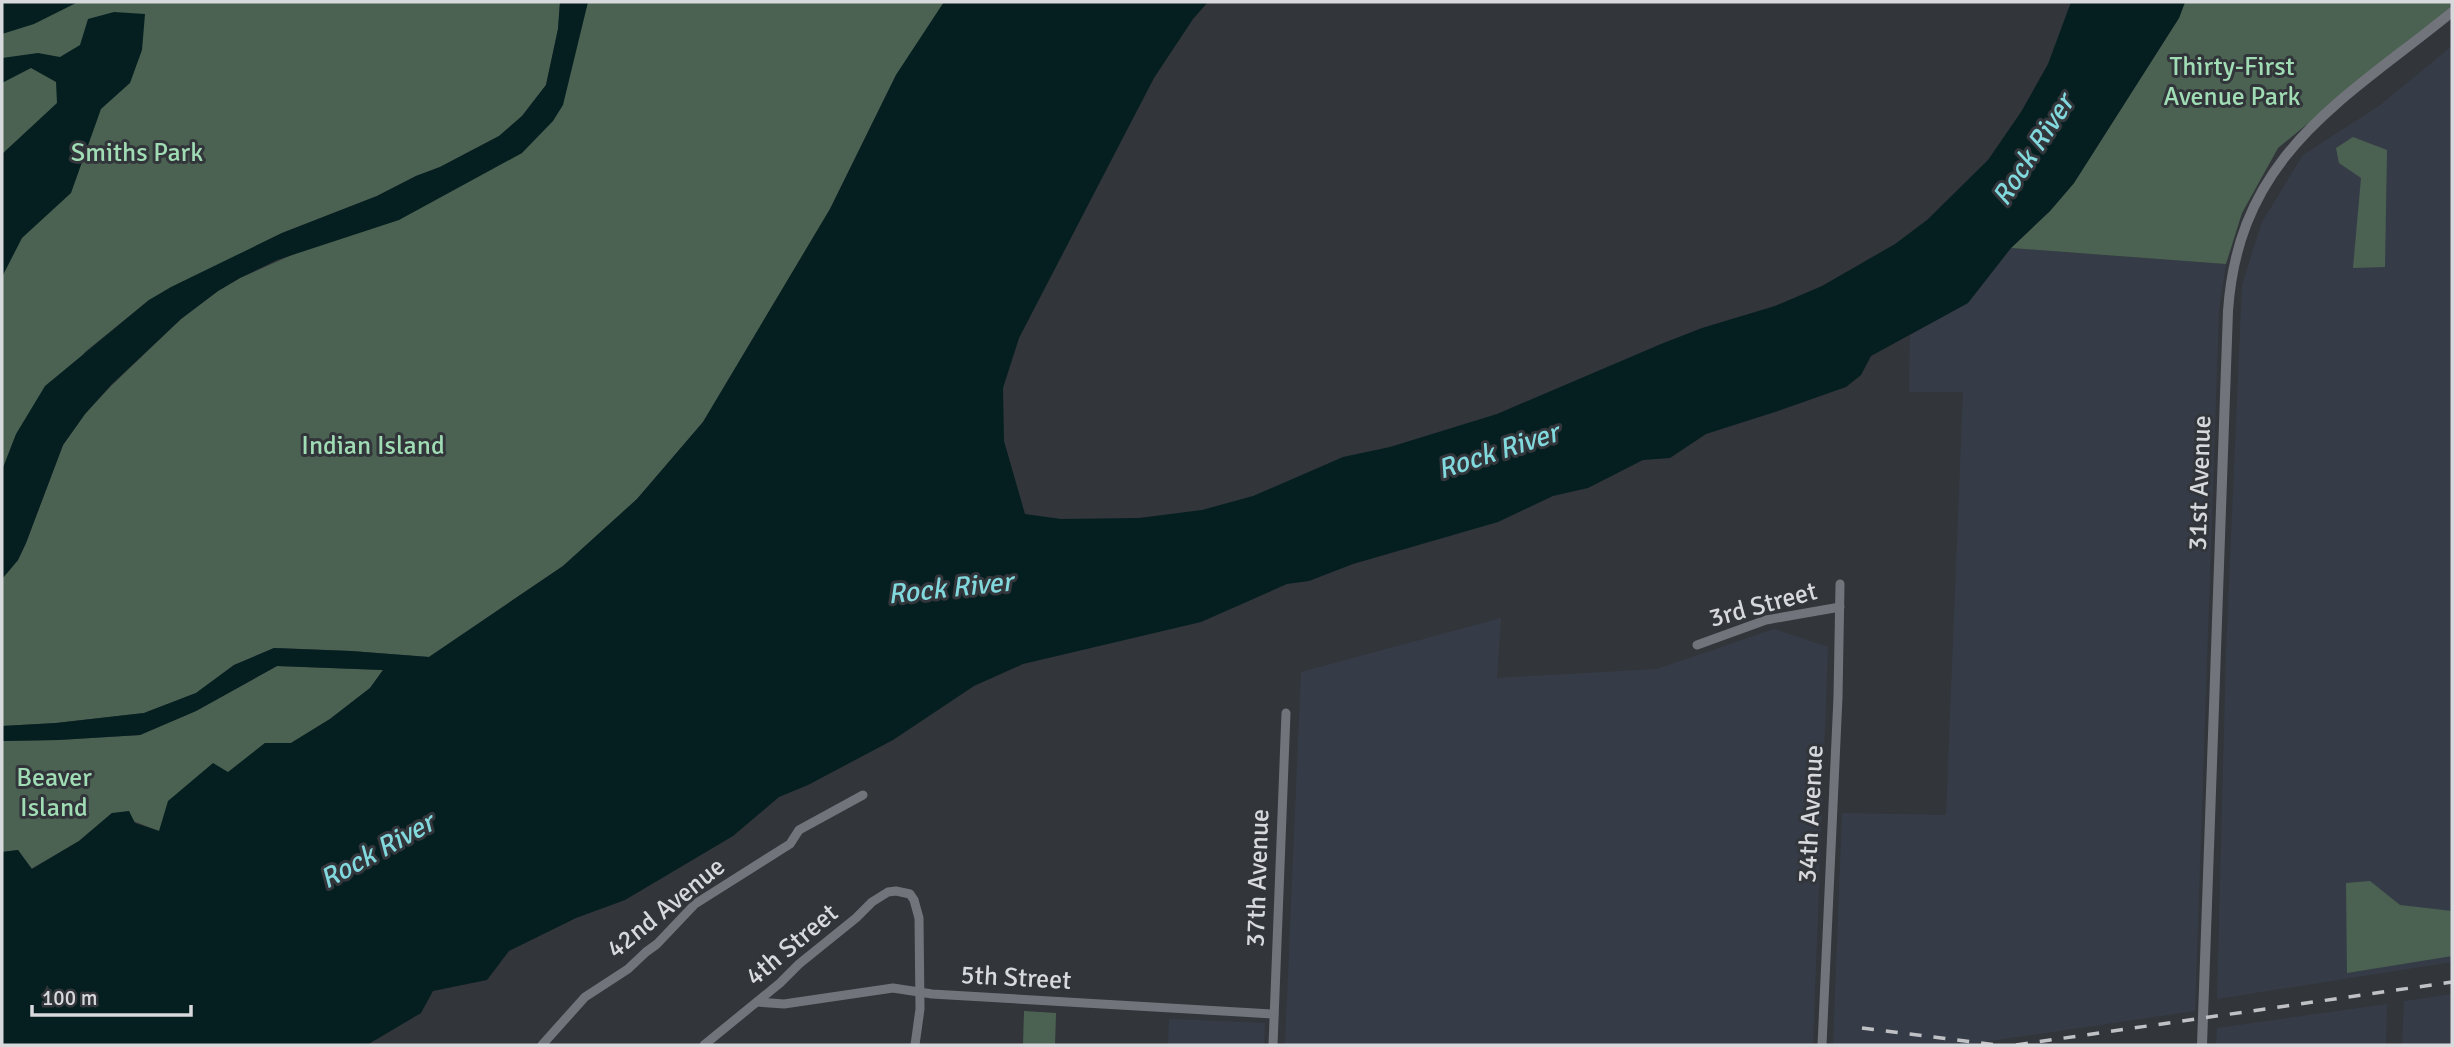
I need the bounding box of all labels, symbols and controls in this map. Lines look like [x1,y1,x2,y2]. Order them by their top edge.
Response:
park label: Thirty-First Avenue Park [2163,51,2301,113]
water label: Rock River [1985,85,2083,212]
park label: Smiths Park [71,137,203,169]
water label: Rock River [1433,414,1566,487]
street label: 31st Avenue [2182,415,2218,551]
park label: Indian Island [301,430,445,462]
water label: Rock River [886,564,1018,611]
street label: 3rd Street [1705,575,1821,635]
street label: 34th Avenue [1791,744,1831,884]
park label: Beaver Island [16,762,92,824]
water label: Rock River [314,804,443,896]
street label: 37th Avenue [1240,808,1276,948]
street label: 42nd Avenue [600,851,732,965]
street label: 4th Street [739,897,845,993]
street label: 5th Street [960,959,1072,997]
scale bar [32,974,191,1018]
text: 100 m [42,985,97,1011]

